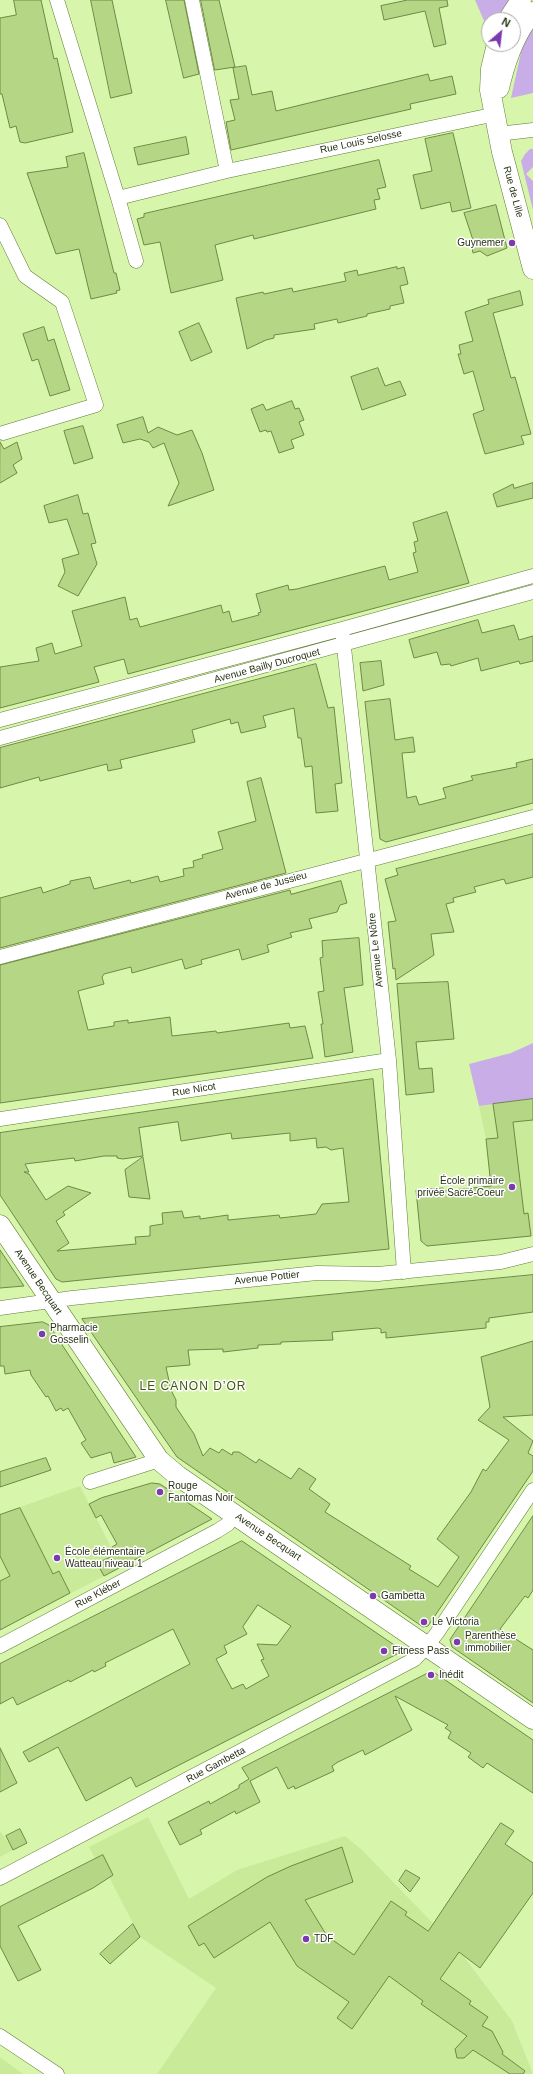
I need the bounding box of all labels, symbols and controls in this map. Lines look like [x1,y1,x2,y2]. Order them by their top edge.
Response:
north arrow [481,12,521,52]
text: N [500,15,512,29]
street label: Rue Louis Selosse [319,127,403,157]
street label: Rue de Lille [500,165,526,219]
place label: Guynemer [457,237,504,249]
marker: Guynemer [507,238,517,248]
street label: Avenue Bailly Ducroquet [213,646,321,686]
street label: Avenue de Jussieu [224,869,308,903]
street label: Avenue Le Nôtre [366,912,386,988]
street label: Rue Nicot [171,1081,217,1099]
place label: École primaire privée Sacré-Coeur [417,1175,504,1198]
marker: École primaire privée Sacré-Coeur [507,1182,517,1192]
street label: Avenue Becquart [12,1247,64,1317]
street label: Avenue Pottier [234,1269,300,1287]
place label: Pharmacie Gosselin [50,1322,98,1346]
marker: Pharmacie Gosselin [37,1329,47,1339]
district label: LE CANON D’OR [139,1380,247,1394]
place label: Rouge Fantomas Noir [168,1480,234,1504]
marker: Rouge Fantomas Noir [155,1487,165,1497]
street label: Avenue Becquart [233,1511,303,1563]
place label: École élémentaire Watteau niveau 1 [65,1546,145,1570]
marker: École élémentaire Watteau niveau 1 [52,1553,62,1563]
street label: Rue Kléber [73,1577,123,1611]
place label: Gambetta [381,1590,425,1602]
marker: Gambetta [368,1591,378,1601]
place label: Le Victoria [432,1616,479,1628]
marker: Le Victoria [419,1617,429,1627]
place label: Parenthèse immobilier [465,1630,516,1654]
marker: Parenthèse immobilier [452,1637,462,1647]
place label: Fitness Pass [392,1645,449,1657]
marker: Fitness Pass [379,1646,389,1656]
place label: Inédit [439,1669,463,1681]
marker: Inédit [426,1670,436,1680]
street label: Rue Gambetta [184,1744,248,1786]
place label: TDF [314,1933,333,1945]
marker: TDF [301,1934,311,1944]

